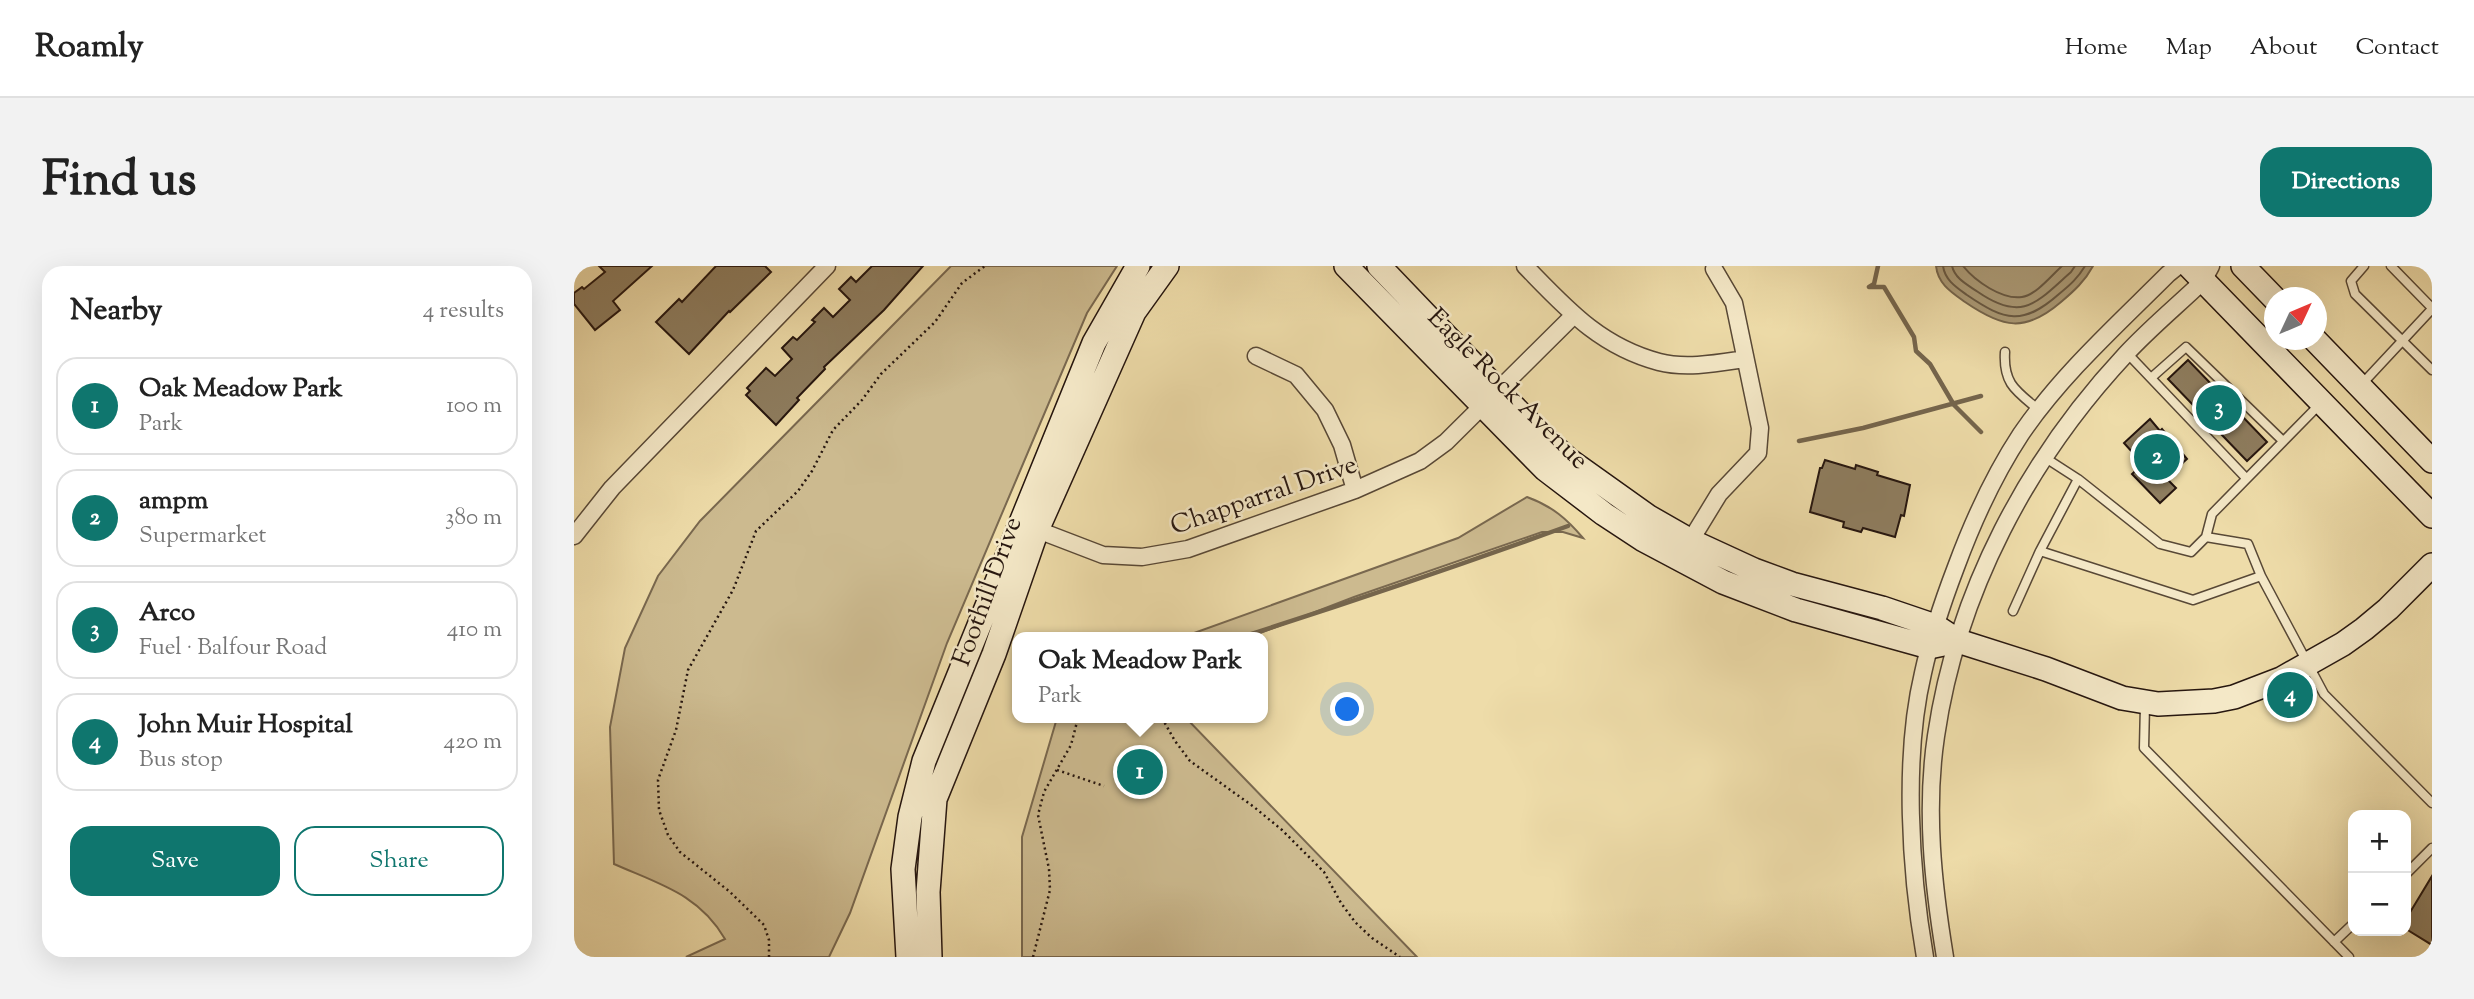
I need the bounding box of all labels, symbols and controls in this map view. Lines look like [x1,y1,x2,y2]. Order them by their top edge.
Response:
text: Roamly [35,24,144,72]
text: Home [2065,31,2128,65]
text: Map [2166,31,2212,65]
text: About [2250,31,2317,65]
text: Contact [2355,31,2439,65]
text: Find us [42,147,196,217]
button: Directions [2260,147,2432,217]
north arrow [2264,287,2327,350]
text: Nearby [70,290,162,333]
text: 4 results [423,295,504,328]
street label: Eagle Rock Avenue [1418,301,1596,479]
text: Oak Meadow Park [139,371,343,408]
pin: 3 [2196,382,2242,434]
text: 1 [91,390,99,423]
text: 100 m [446,390,502,423]
text: Park [139,408,183,441]
pin: 2 [2134,431,2180,483]
street label: Chapparral Drive [1166,447,1362,546]
text: ampm [139,483,208,520]
text: 2 [90,502,100,535]
text: 380 m [445,502,502,535]
street label: Foothill Drive [944,512,1032,672]
text: Supermarket [139,520,266,553]
text: Arco [139,595,195,632]
text: 3 [90,614,100,647]
text: 410 m [447,614,502,647]
text: Fuel · Balfour Road [139,632,327,665]
popup [1012,632,1268,723]
text: Oak Meadow Park [1038,643,1242,680]
pin: 4 [2267,669,2313,721]
text: Park [1038,680,1082,713]
your location [1330,692,1364,726]
text: John Muir Hospital [139,707,353,744]
text: 4 [89,726,101,759]
text: 420 m [444,726,502,759]
text: Bus stop [139,744,223,777]
pin: 1 [1117,746,1163,798]
map controls [2348,810,2411,936]
button: + [2348,810,2411,873]
button: Save [70,826,280,896]
button: Share [294,826,504,896]
button: − [2348,873,2411,936]

